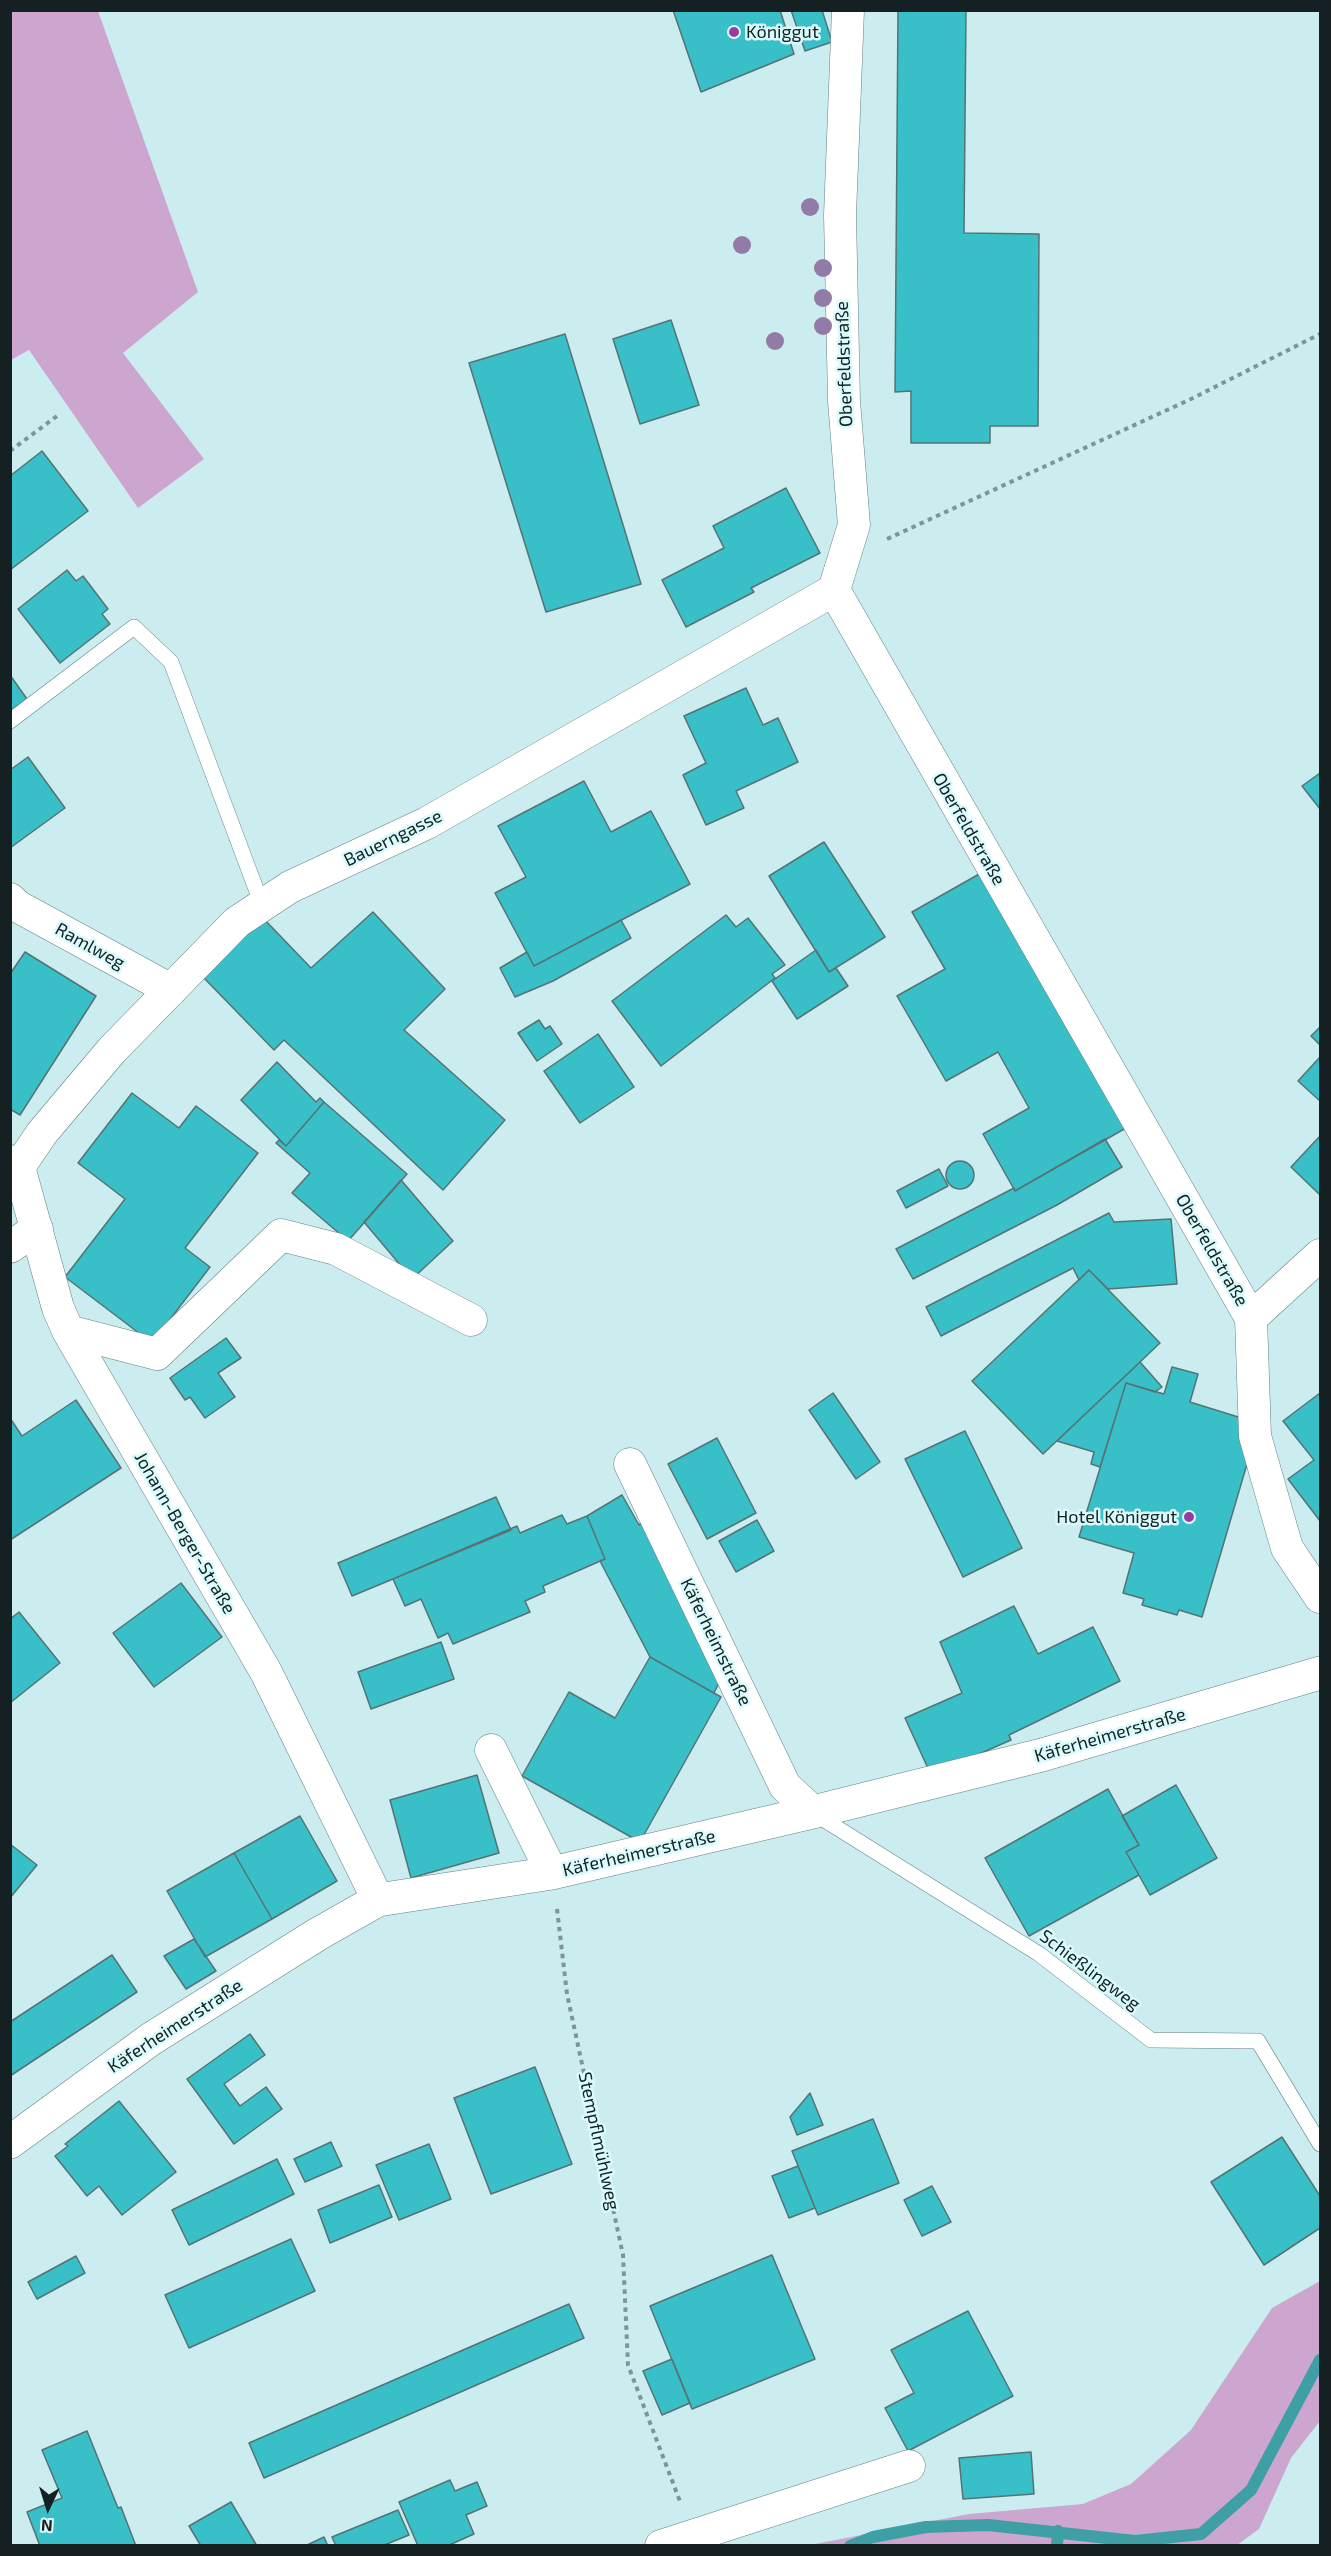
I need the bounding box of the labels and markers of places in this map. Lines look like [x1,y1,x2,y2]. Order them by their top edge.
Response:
place label: Königgut [746,21,819,43]
marker: Königgut [727,25,741,39]
place label: Hotel Königgut [1056,1506,1177,1528]
marker: Hotel Königgut [1182,1510,1196,1524]

